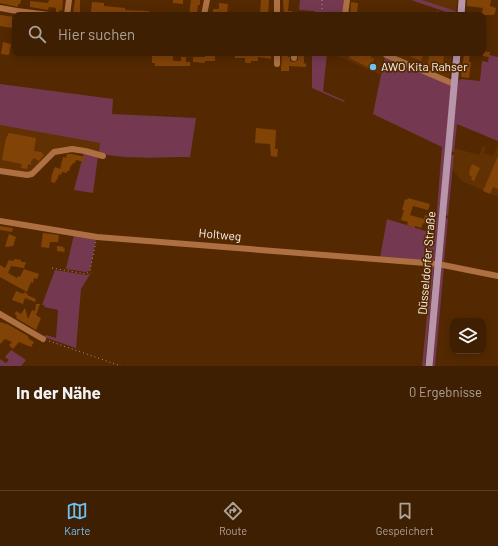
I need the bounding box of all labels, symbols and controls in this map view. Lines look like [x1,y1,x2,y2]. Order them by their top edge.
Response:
search box [12,12,486,56]
icon: search [26,23,48,45]
text: Hier suchen [58,25,135,43]
place label: AWO Kita Rahser [381,59,468,73]
marker: AWO Kita Rahser [368,62,378,72]
street label: Düsseldorfer Straße [415,211,437,315]
street label: Holtweg [198,225,242,243]
map controls [450,318,486,354]
button: layers [450,318,486,354]
text: In der Nähe [16,382,101,402]
text: 0 Ergebnisse [409,384,482,400]
tab: Karte [64,500,90,537]
tab: Route [219,500,247,537]
tab: Gespeichert [376,500,434,537]

